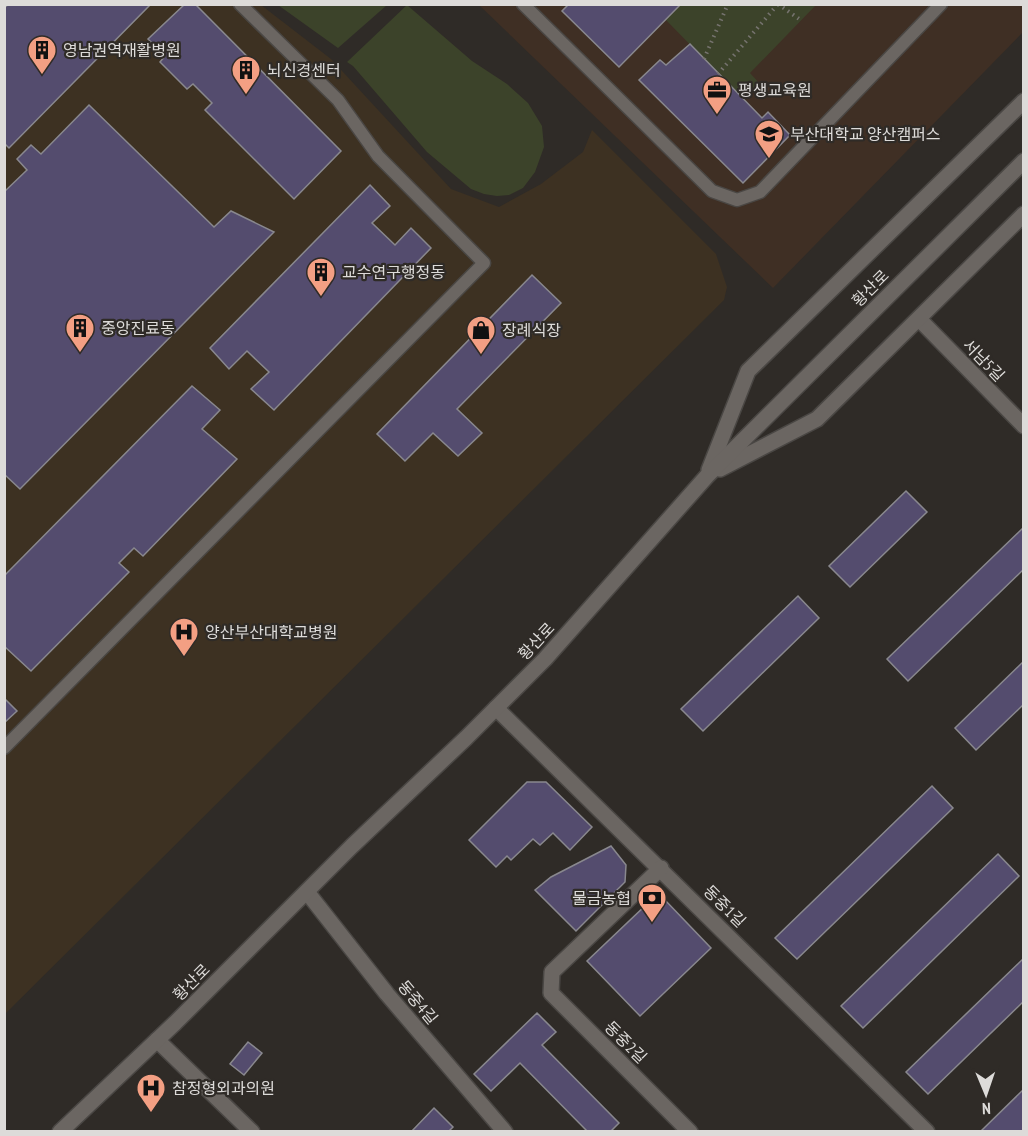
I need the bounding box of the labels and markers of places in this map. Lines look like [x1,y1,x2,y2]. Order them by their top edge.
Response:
building icon: 영남권역재활병원 [26,34,58,76]
place label: 영남권역재활병원 [63,40,181,60]
building icon: 뇌신경센터 [230,54,262,96]
place label: 뇌신경센터 [267,60,341,80]
office icon: 평생교육원 [701,74,733,116]
place label: 평생교육원 [738,80,812,100]
school or university icon: 부산대학교 양산캠퍼스 [753,118,785,160]
place label: 부산대학교 양산캠퍼스 [790,124,941,144]
building icon: 교수연구행정동 [305,256,337,298]
place label: 교수연구행정동 [342,262,445,282]
building icon: 중앙진료동 [64,312,96,354]
shop icon: 장례식장 [465,314,497,356]
place label: 중앙진료동 [101,318,175,338]
place label: 장례식장 [502,320,561,340]
hospital icon: 양산부산대학교병원 [168,616,200,658]
place label: 양산부산대학교병원 [205,622,337,642]
bank icon: 물금농협 [636,882,668,924]
place label: 물금농협 [572,888,631,908]
hospital icon: 참정형외과의원 [135,1072,167,1114]
place label: 참정형외과의원 [172,1078,275,1098]

